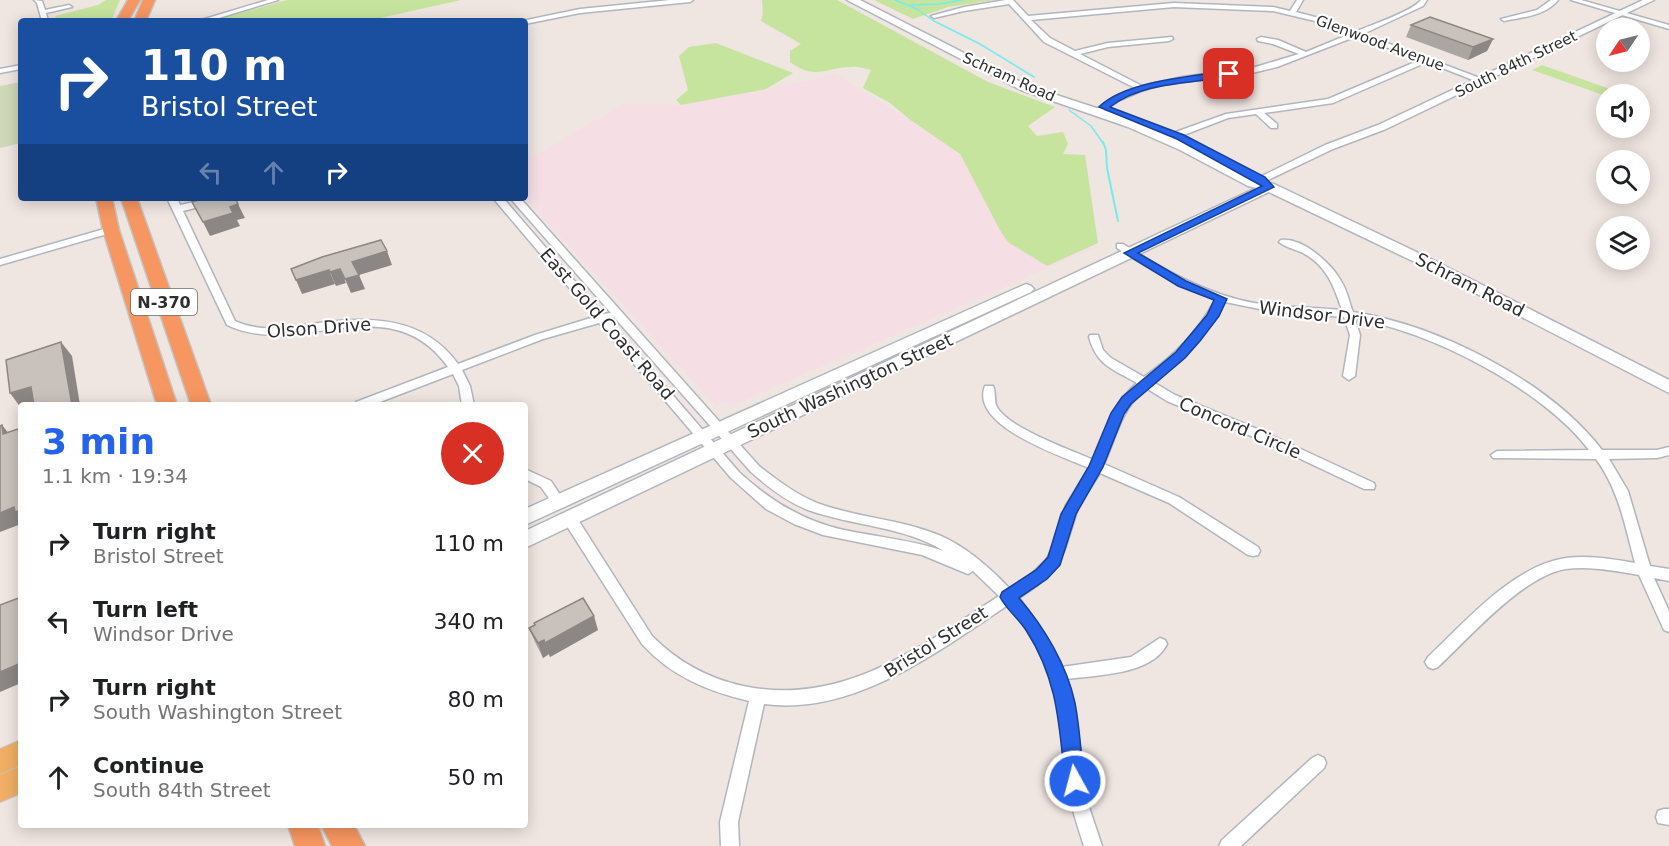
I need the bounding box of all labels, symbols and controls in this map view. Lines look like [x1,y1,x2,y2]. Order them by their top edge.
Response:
street label: Glenwood Avenue [1313,11,1447,75]
north arrow [1596,18,1650,72]
map controls [1596,18,1650,270]
street label: South 84th Street [1452,27,1580,101]
text: 110 m [141,41,287,90]
icon: right [42,42,120,120]
pin [1203,48,1254,99]
street label: Schram Road [960,49,1058,105]
icon: arrive [1212,57,1245,90]
button: sound [1596,84,1650,138]
text: Bristol Street [141,91,317,122]
button: search [1596,150,1650,204]
icon: left [194,156,227,189]
icon: ahead [257,156,290,189]
icon: right [320,156,353,189]
button: layers [1596,216,1650,270]
street label: East Gold Coast Road [536,244,679,404]
street label: Schram Road [1412,248,1528,321]
road number: N-370 [131,289,197,315]
street label: Windsor Drive [1258,296,1386,333]
street label: Olson Drive [266,313,372,342]
street label: South Washington Street [744,329,956,442]
street label: Concord Circle [1176,392,1304,463]
text: 3 min [42,421,155,462]
button: close [441,422,504,485]
text: 1.1 km · 19:34 [42,464,188,488]
text: Turn right [93,519,216,544]
icon: right [42,527,75,560]
text: 110 m [434,531,504,556]
text: Bristol Street [93,544,224,568]
text: Turn left [93,597,198,622]
street label: Bristol Street [880,602,991,682]
icon: left [42,605,75,638]
text: 340 m [434,609,504,634]
text: Windsor Drive [93,622,234,646]
text: Turn right [93,675,216,700]
icon: right [42,683,75,716]
text: 80 m [448,687,504,712]
text: South Washington Street [93,700,342,724]
position arrow [1043,749,1107,813]
text: Continue [93,753,204,778]
icon: ahead [42,761,75,794]
text: 50 m [448,765,504,790]
text: South 84th Street [93,778,271,802]

